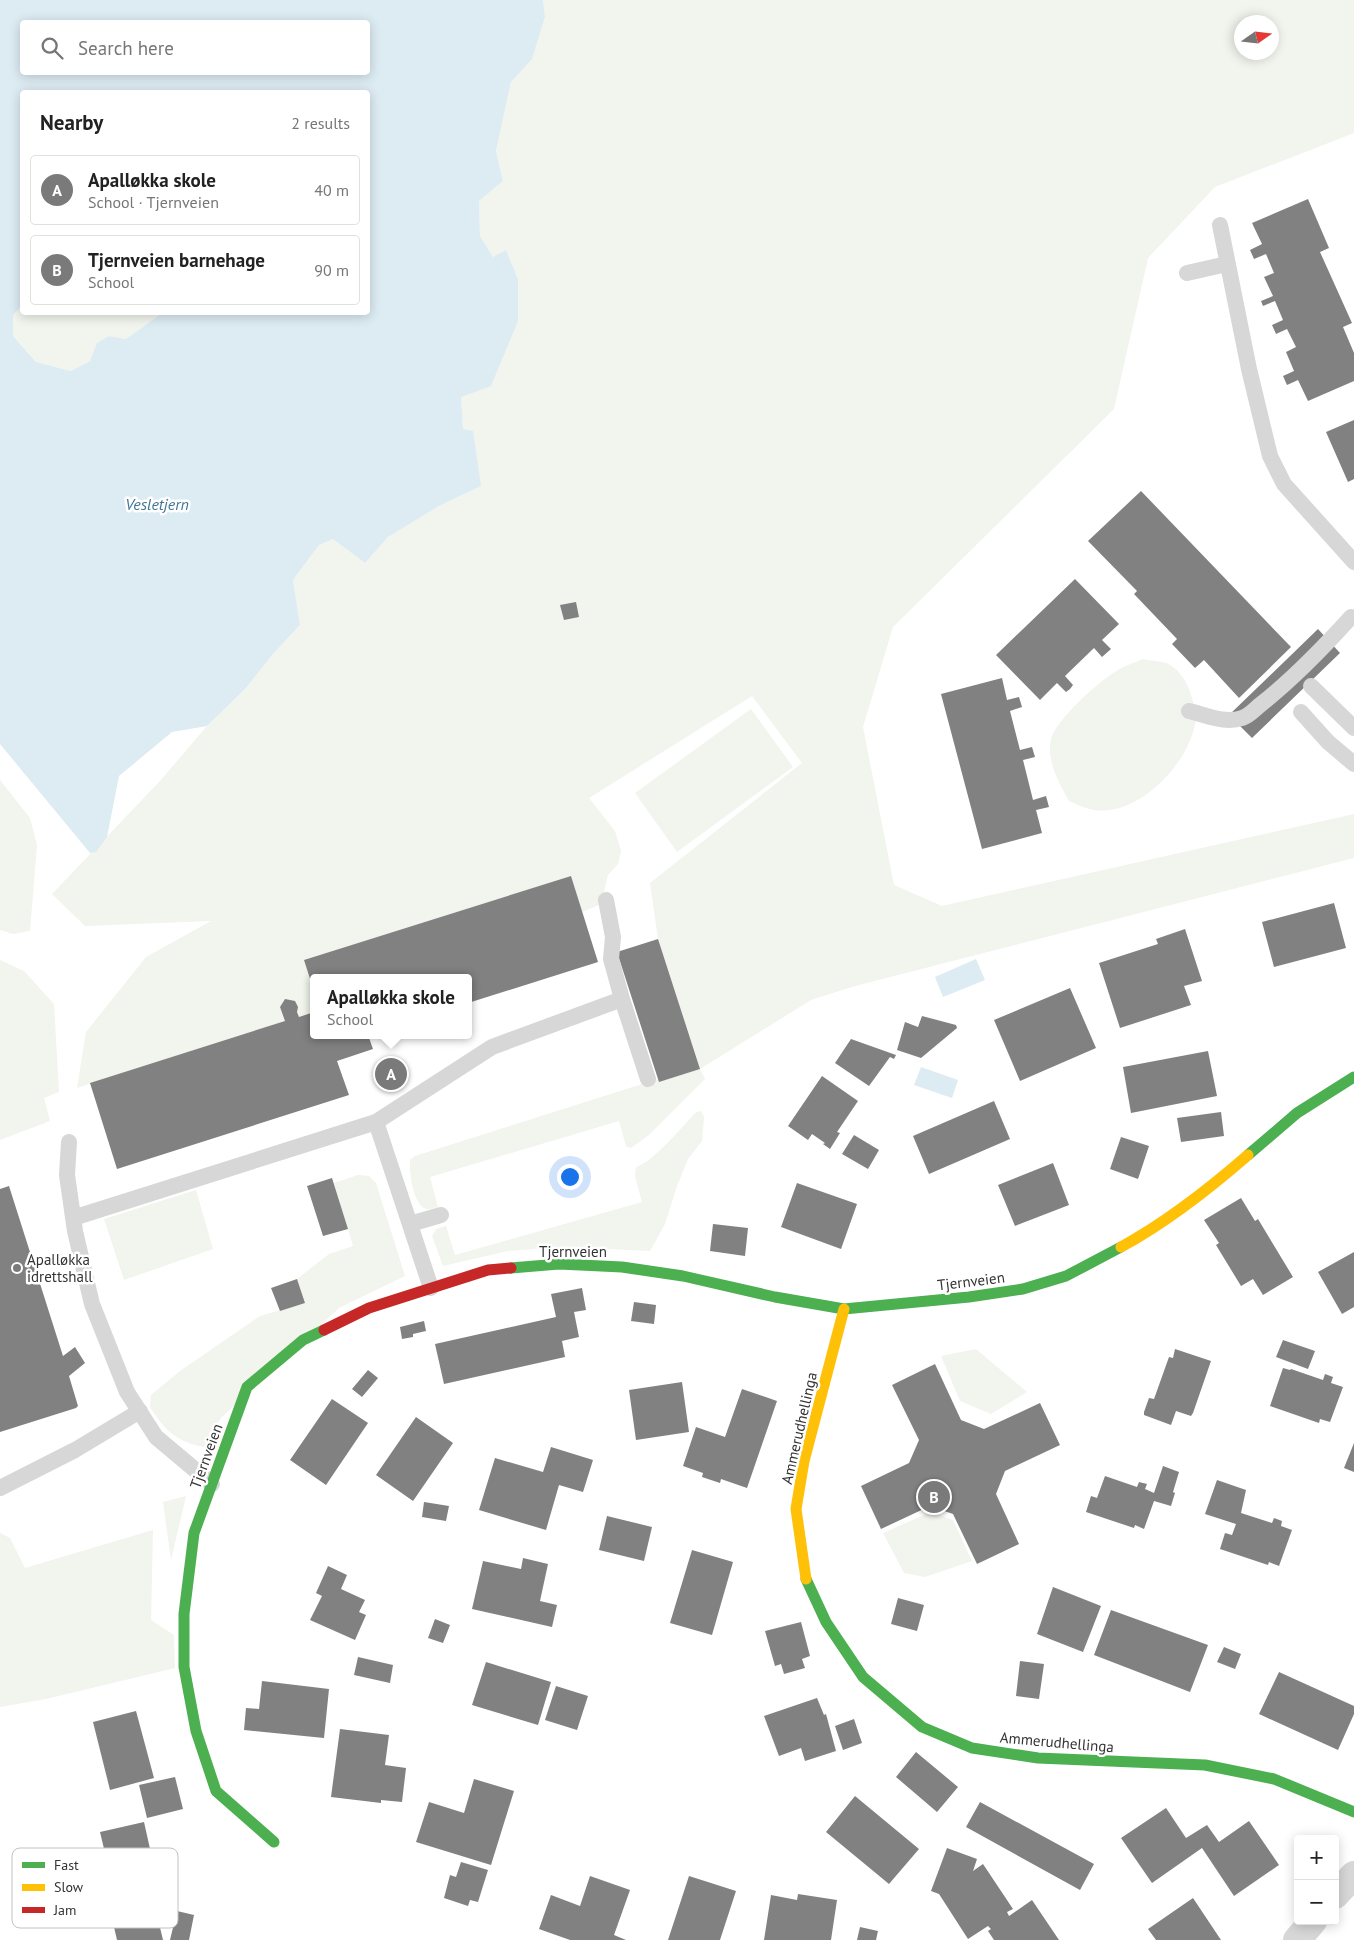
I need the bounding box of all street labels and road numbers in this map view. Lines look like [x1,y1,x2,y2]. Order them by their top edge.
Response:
street label: Tjernveien [539,1242,607,1261]
street label: Tjernveien [936,1267,1006,1295]
street label: Ammerudhellinga [777,1370,821,1486]
street label: Tjernveien [185,1421,227,1491]
street label: Ammerudhellinga [999,1728,1115,1756]

